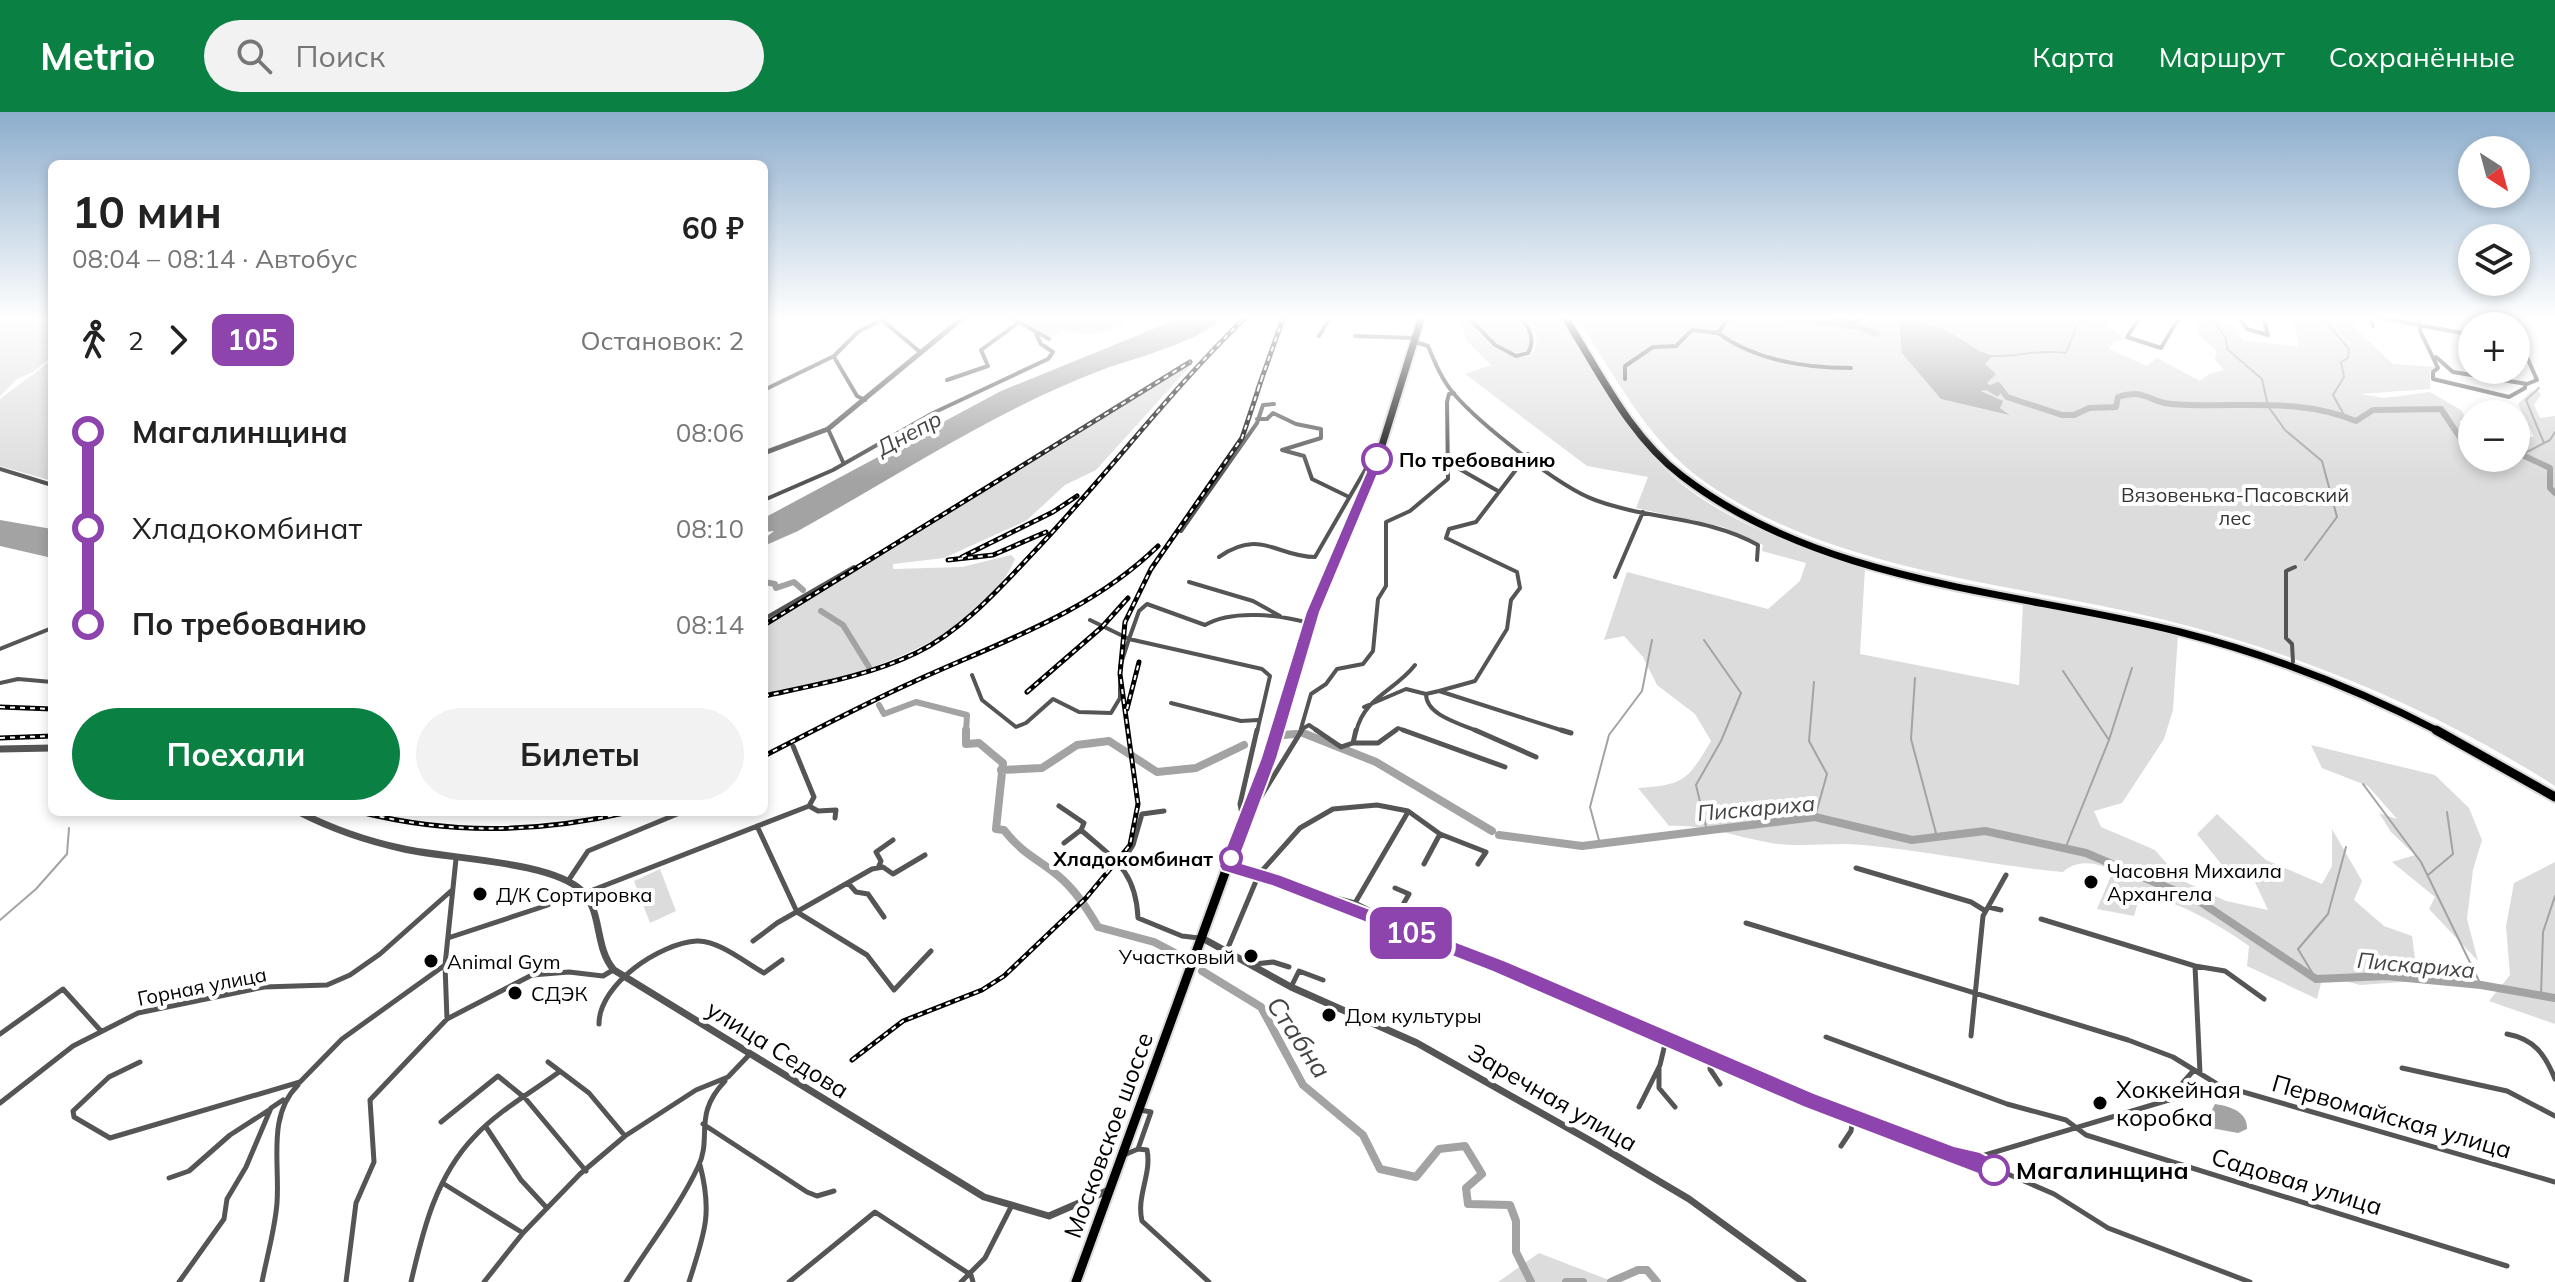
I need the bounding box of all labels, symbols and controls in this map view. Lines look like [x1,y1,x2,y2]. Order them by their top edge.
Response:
search box [204,20,764,92]
text: Metrio [40,32,156,80]
icon: search [232,34,276,78]
text: Поиск [296,37,385,75]
text: Карта [2032,39,2115,74]
text: Маршрут [2159,39,2285,74]
text: Сохранённые [2329,39,2515,74]
north arrow [2458,136,2530,208]
map controls [2458,136,2530,472]
text: 10 мин [72,184,222,239]
text: 60 ₽ [682,209,744,247]
button: layers [2458,224,2530,296]
text: 08:04 – 08:14 · Автобус [72,242,358,275]
button: + [2458,312,2530,384]
icon: walk [72,318,116,362]
icon: forward [156,318,200,362]
text: 105 [228,322,278,357]
text: 2 [128,324,144,357]
text: Остановок: 2 [581,324,744,357]
button: − [2458,400,2530,472]
water label: Днепр [870,404,946,463]
text: Магалинщина [132,413,348,451]
text: 08:06 [676,416,744,449]
marker: По требованию [1362,444,1392,474]
place label: По требованию [1399,447,1556,472]
park label: Вязовенька-Пасовский лес [2121,482,2349,530]
text: Хладокомбинат [132,509,362,547]
text: 08:10 [676,512,744,545]
text: По требованию [132,605,367,643]
text: 08:14 [676,608,744,641]
button: Поехали [72,708,400,800]
button: Билеты [416,708,744,800]
water label: Пискариха [1696,789,1816,827]
place label: Хладокомбинат [1052,846,1213,871]
marker: Хладокомбинат [1220,847,1242,869]
place label: Часовня Михаила Архангела [2107,858,2282,906]
marker: Часовня Михаила Архангела [2082,873,2100,891]
place label: Д/К Сортировка [496,882,652,907]
marker: Д/К Сортировка [471,885,489,903]
line badge: 105 [1365,907,1457,959]
text: 105 [1386,915,1436,950]
place label: Участковый [1118,944,1235,969]
water label: Пискариха [2356,946,2476,984]
marker: Участковый [1242,947,1260,965]
place label: Animal Gym [447,949,561,974]
marker: Animal Gym [422,952,440,970]
street label: Горная улица [135,961,269,1011]
place label: СДЭК [531,981,588,1006]
marker: СДЭК [506,984,524,1002]
water label: Стабна [1260,990,1338,1084]
street label: улица Седова [701,993,855,1105]
place label: Дом культуры [1345,1003,1482,1028]
marker: Дом культуры [1320,1006,1338,1024]
street label: Московское шоссе [1057,1028,1159,1242]
street label: Заречная улица [1463,1036,1643,1158]
street label: Первомайская улица [2269,1067,2515,1165]
place label: Хоккейная коробка [2116,1074,2241,1132]
marker: Хоккейная коробка [2091,1094,2109,1112]
street label: Садовая улица [2208,1141,2386,1221]
marker: Магалинщина [1979,1155,2009,1185]
place label: Магалинщина [2016,1155,2189,1185]

